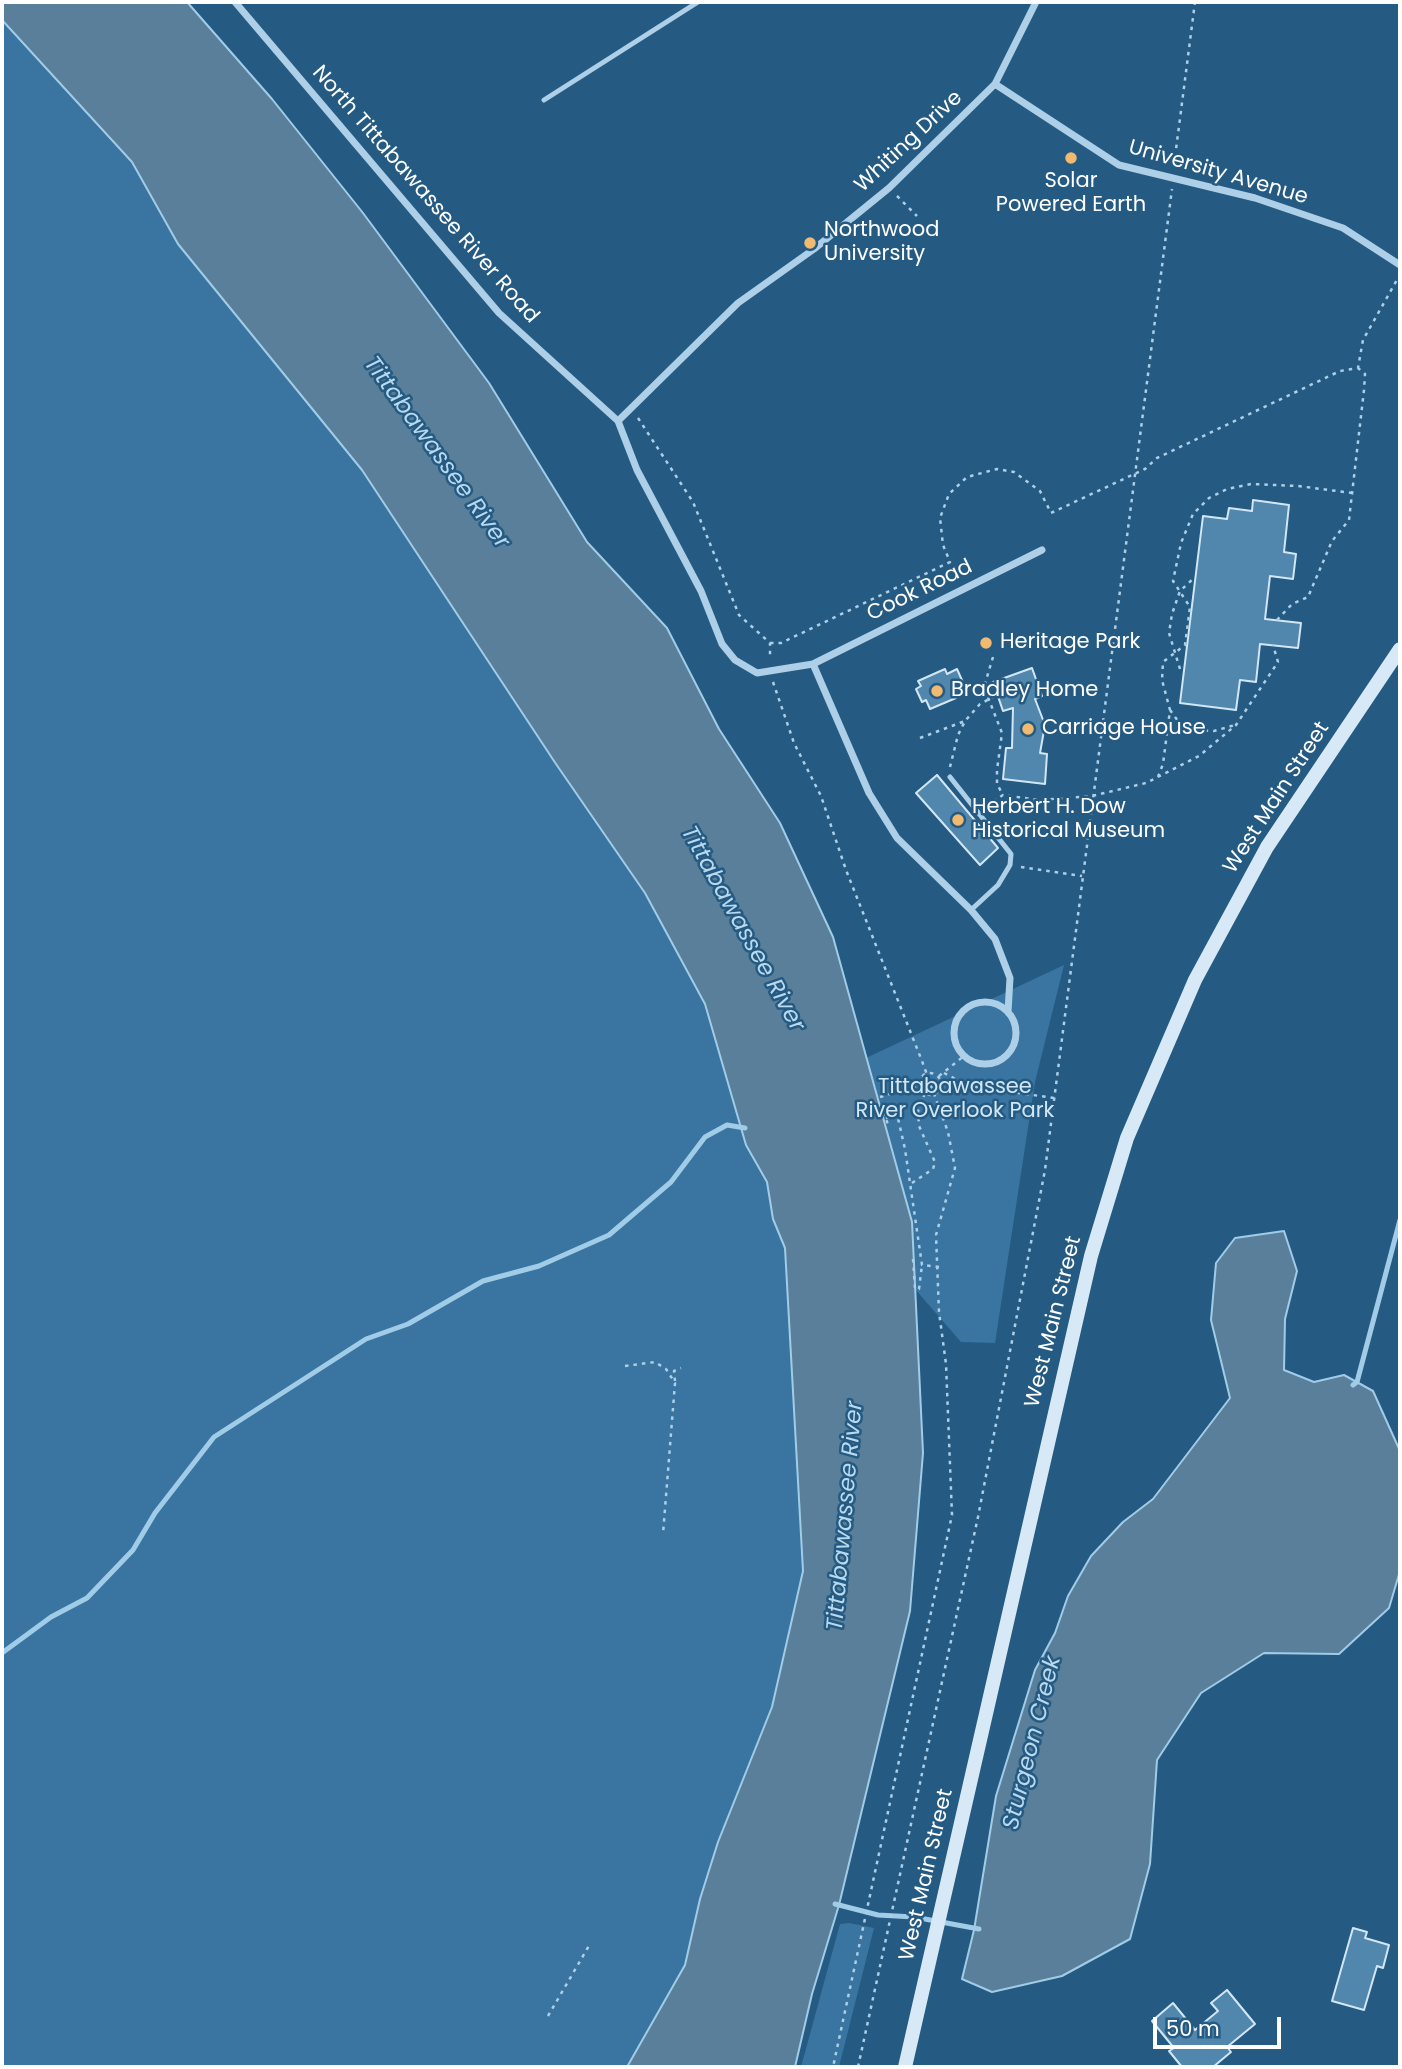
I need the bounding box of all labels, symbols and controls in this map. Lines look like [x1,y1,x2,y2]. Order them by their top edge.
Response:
street label: North Tittabawassee River Road [306,61,544,329]
street label: Whiting Drive [850,86,968,198]
street label: University Avenue [1125,135,1311,211]
marker: Solar Powered Earth [1063,150,1079,166]
place label: Solar Powered Earth [996,169,1146,219]
place label: Northwood University [824,218,939,268]
marker: Northwood University [802,235,818,251]
water label: Tittabawassee River [357,352,515,554]
street label: Cook Road [863,555,977,627]
place label: Heritage Park [1000,630,1140,656]
marker: Heritage Park [978,635,994,651]
place label: Bradley Home [951,678,1098,704]
marker: Bradley Home [929,683,945,699]
place label: Carriage House [1042,716,1206,742]
street label: West Main Street [1219,717,1335,879]
marker: Carriage House [1020,721,1036,737]
place label: Herbert H. Dow Historical Museum [972,795,1165,845]
marker: Herbert H. Dow Historical Museum [950,812,966,828]
water label: Tittabawassee River [674,821,810,1037]
park label: Tittabawassee River Overlook Park [856,1075,1054,1125]
street label: West Main Street [1021,1234,1087,1410]
water label: Tittabawassee River [822,1400,870,1632]
water label: Sturgeon Creek [998,1653,1068,1833]
street label: West Main Street [895,1787,959,1963]
scale bar [1157,2002,1285,2046]
text: 50 m [1166,2014,1220,2043]

